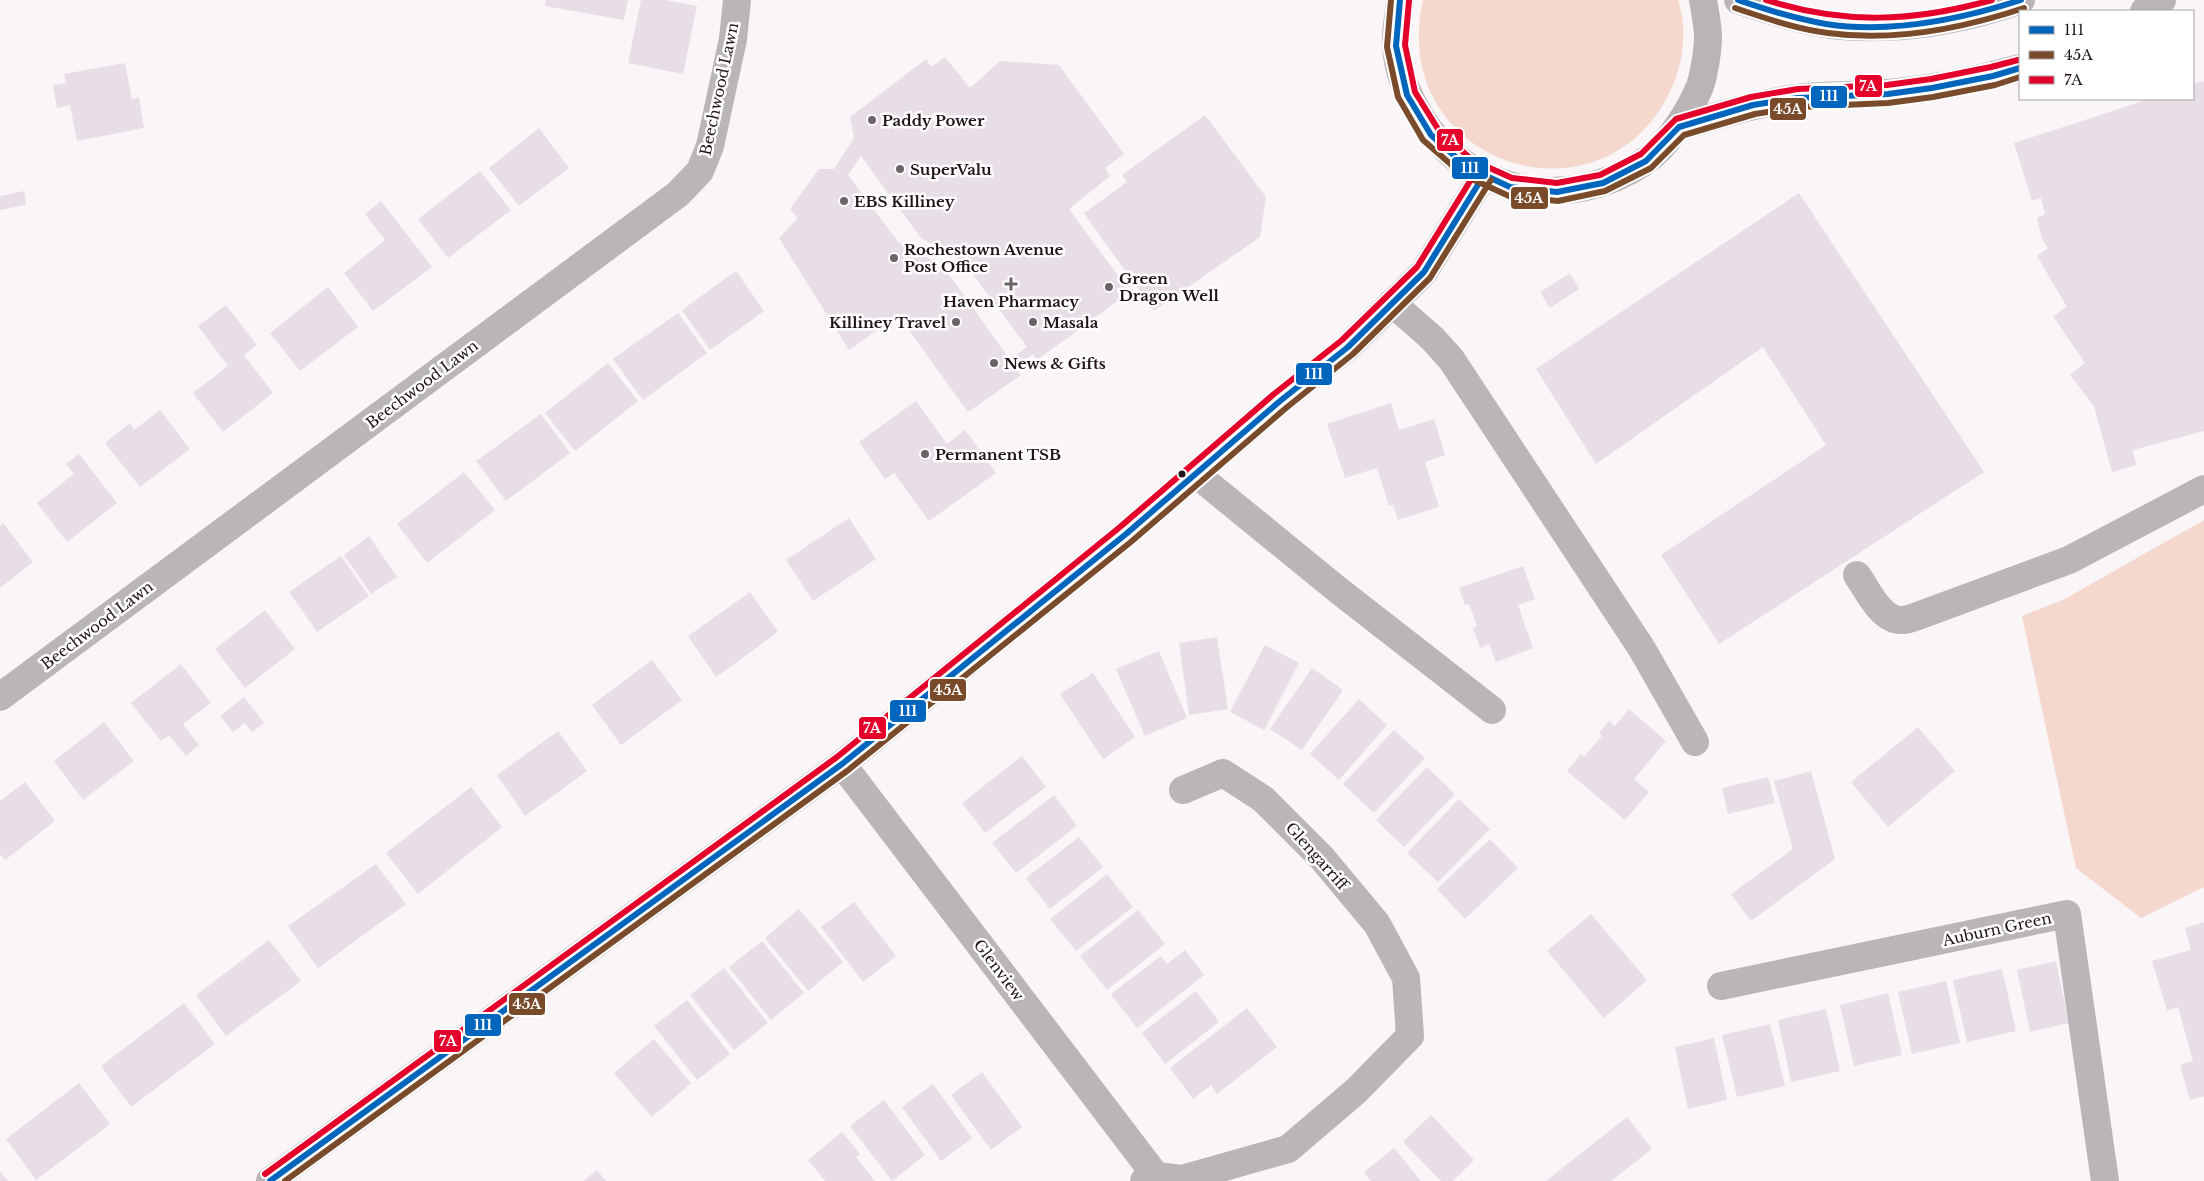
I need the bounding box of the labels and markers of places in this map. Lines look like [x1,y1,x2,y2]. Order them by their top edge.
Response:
place label: Paddy Power [882,111,985,130]
marker: Paddy Power [866,114,878,126]
place label: SuperValu [910,160,992,179]
marker: SuperValu [894,163,906,175]
place label: EBS Killiney [854,192,955,211]
marker: EBS Killiney [838,195,850,207]
place label: Rochestown Avenue Post Office [904,240,1064,276]
marker: Rochestown Avenue Post Office [888,252,900,264]
place label: Green Dragon Well [1119,269,1219,305]
marker: Haven Pharmacy [1005,278,1017,290]
marker: Green Dragon Well [1103,281,1115,293]
place label: Haven Pharmacy [943,292,1079,311]
place label: Killiney Travel [829,313,947,332]
place label: Masala [1043,313,1099,332]
marker: Killiney Travel [950,316,962,328]
marker: Masala [1027,316,1039,328]
place label: News & Gifts [1004,354,1106,373]
marker: News & Gifts [988,357,1000,369]
place label: Permanent TSB [935,445,1061,464]
marker: Permanent TSB [919,448,931,460]
unlabelled marker [1177,469,1187,479]

